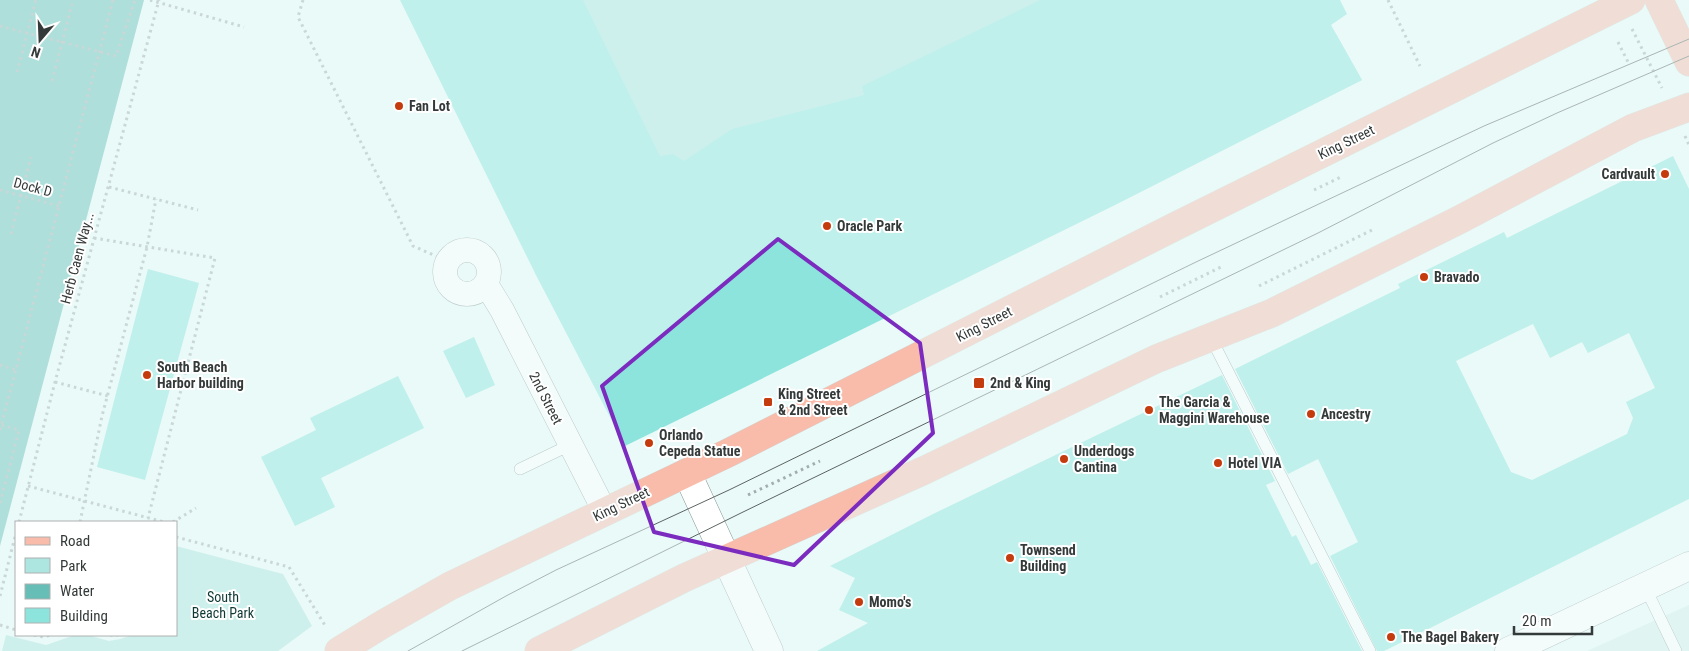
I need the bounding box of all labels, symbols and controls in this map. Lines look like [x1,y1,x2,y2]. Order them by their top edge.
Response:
north arrow [15,15,65,65]
text: N [29,43,42,61]
place label: Fan Lot [409,98,450,114]
marker: Fan Lot [393,100,405,112]
street label: King Street [1315,122,1377,162]
place label: Cardvault [1602,166,1655,182]
marker: Cardvault [1659,168,1671,180]
street label: Dock D [12,174,54,200]
street label: Herb Caen Way... [57,211,97,305]
place label: Oracle Park [837,218,902,234]
marker: Oracle Park [821,220,833,232]
place label: Bravado [1434,269,1479,285]
marker: Bravado [1418,271,1430,283]
street label: King Street [953,303,1015,345]
place label: South Beach Harbor building [157,359,244,391]
marker: South Beach Harbor building [141,369,153,381]
street label: 2nd Street [526,369,566,427]
place label: 2nd & King [990,375,1051,391]
marker: 2nd & King [972,376,986,390]
place label: King Street & 2nd Street [778,386,848,418]
place label: The Garcia & Maggini Warehouse [1159,394,1270,426]
marker: King Street & 2nd Street [762,396,774,408]
marker: The Garcia & Maggini Warehouse [1143,404,1155,416]
place label: Ancestry [1321,406,1371,422]
marker: Ancestry [1305,408,1317,420]
place label: Orlando Cepeda Statue [659,427,741,459]
marker: Orlando Cepeda Statue [643,437,655,449]
place label: Underdogs Cantina [1074,443,1134,475]
marker: Underdogs Cantina [1058,453,1070,465]
place label: Hotel VIA [1228,455,1282,471]
marker: Hotel VIA [1212,457,1224,469]
street label: King Street [590,484,652,524]
legend [15,521,178,636]
text: Road [60,532,90,550]
place label: Townsend Building [1020,542,1076,574]
marker: Townsend Building [1004,552,1016,564]
text: Park [60,557,87,575]
text: Water [60,582,95,600]
park label: South Beach Park [192,589,255,621]
place label: Momo's [869,594,911,610]
marker: Momo's [853,596,865,608]
scale bar [1514,604,1592,636]
text: Building [60,607,108,625]
text: 20 m [1522,612,1552,630]
place label: The Bagel Bakery [1401,629,1500,645]
marker: The Bagel Bakery [1385,631,1397,643]

